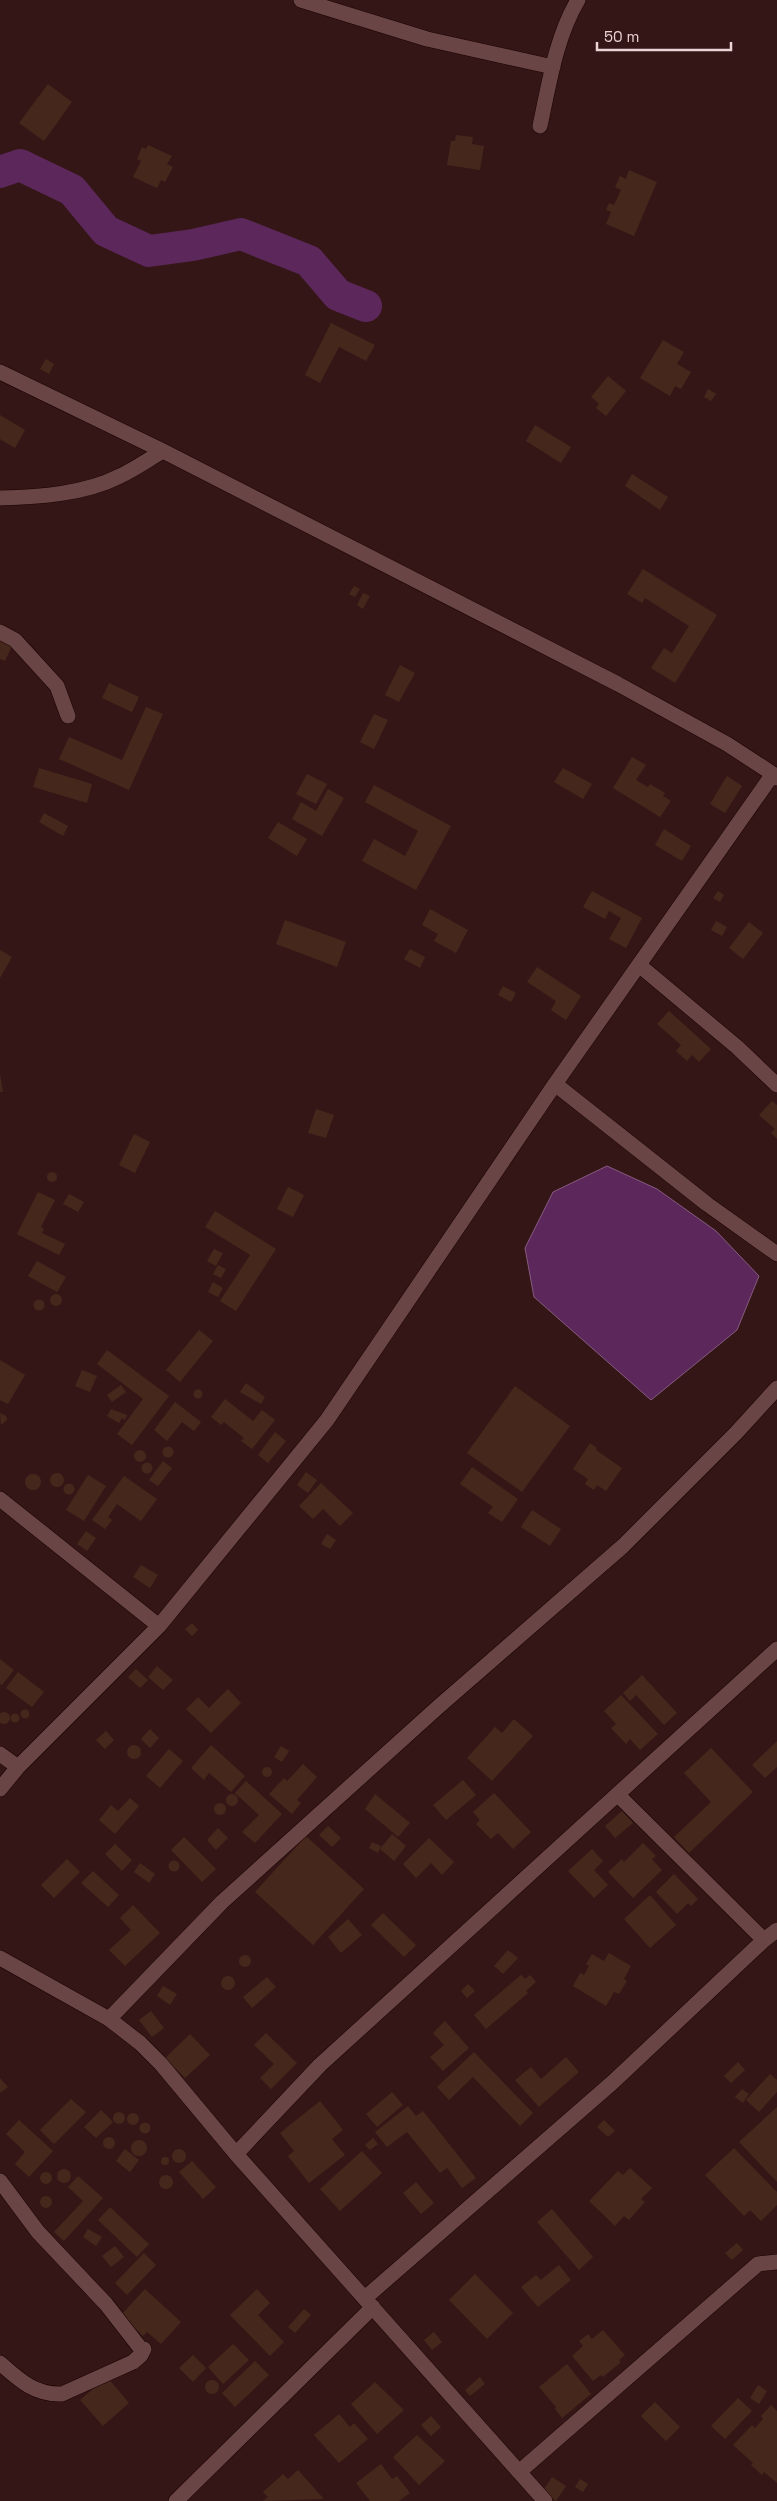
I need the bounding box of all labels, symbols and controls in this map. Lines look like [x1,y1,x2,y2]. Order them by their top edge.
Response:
scale bar [597,20,731,52]
text: 50 m [604,27,639,46]

